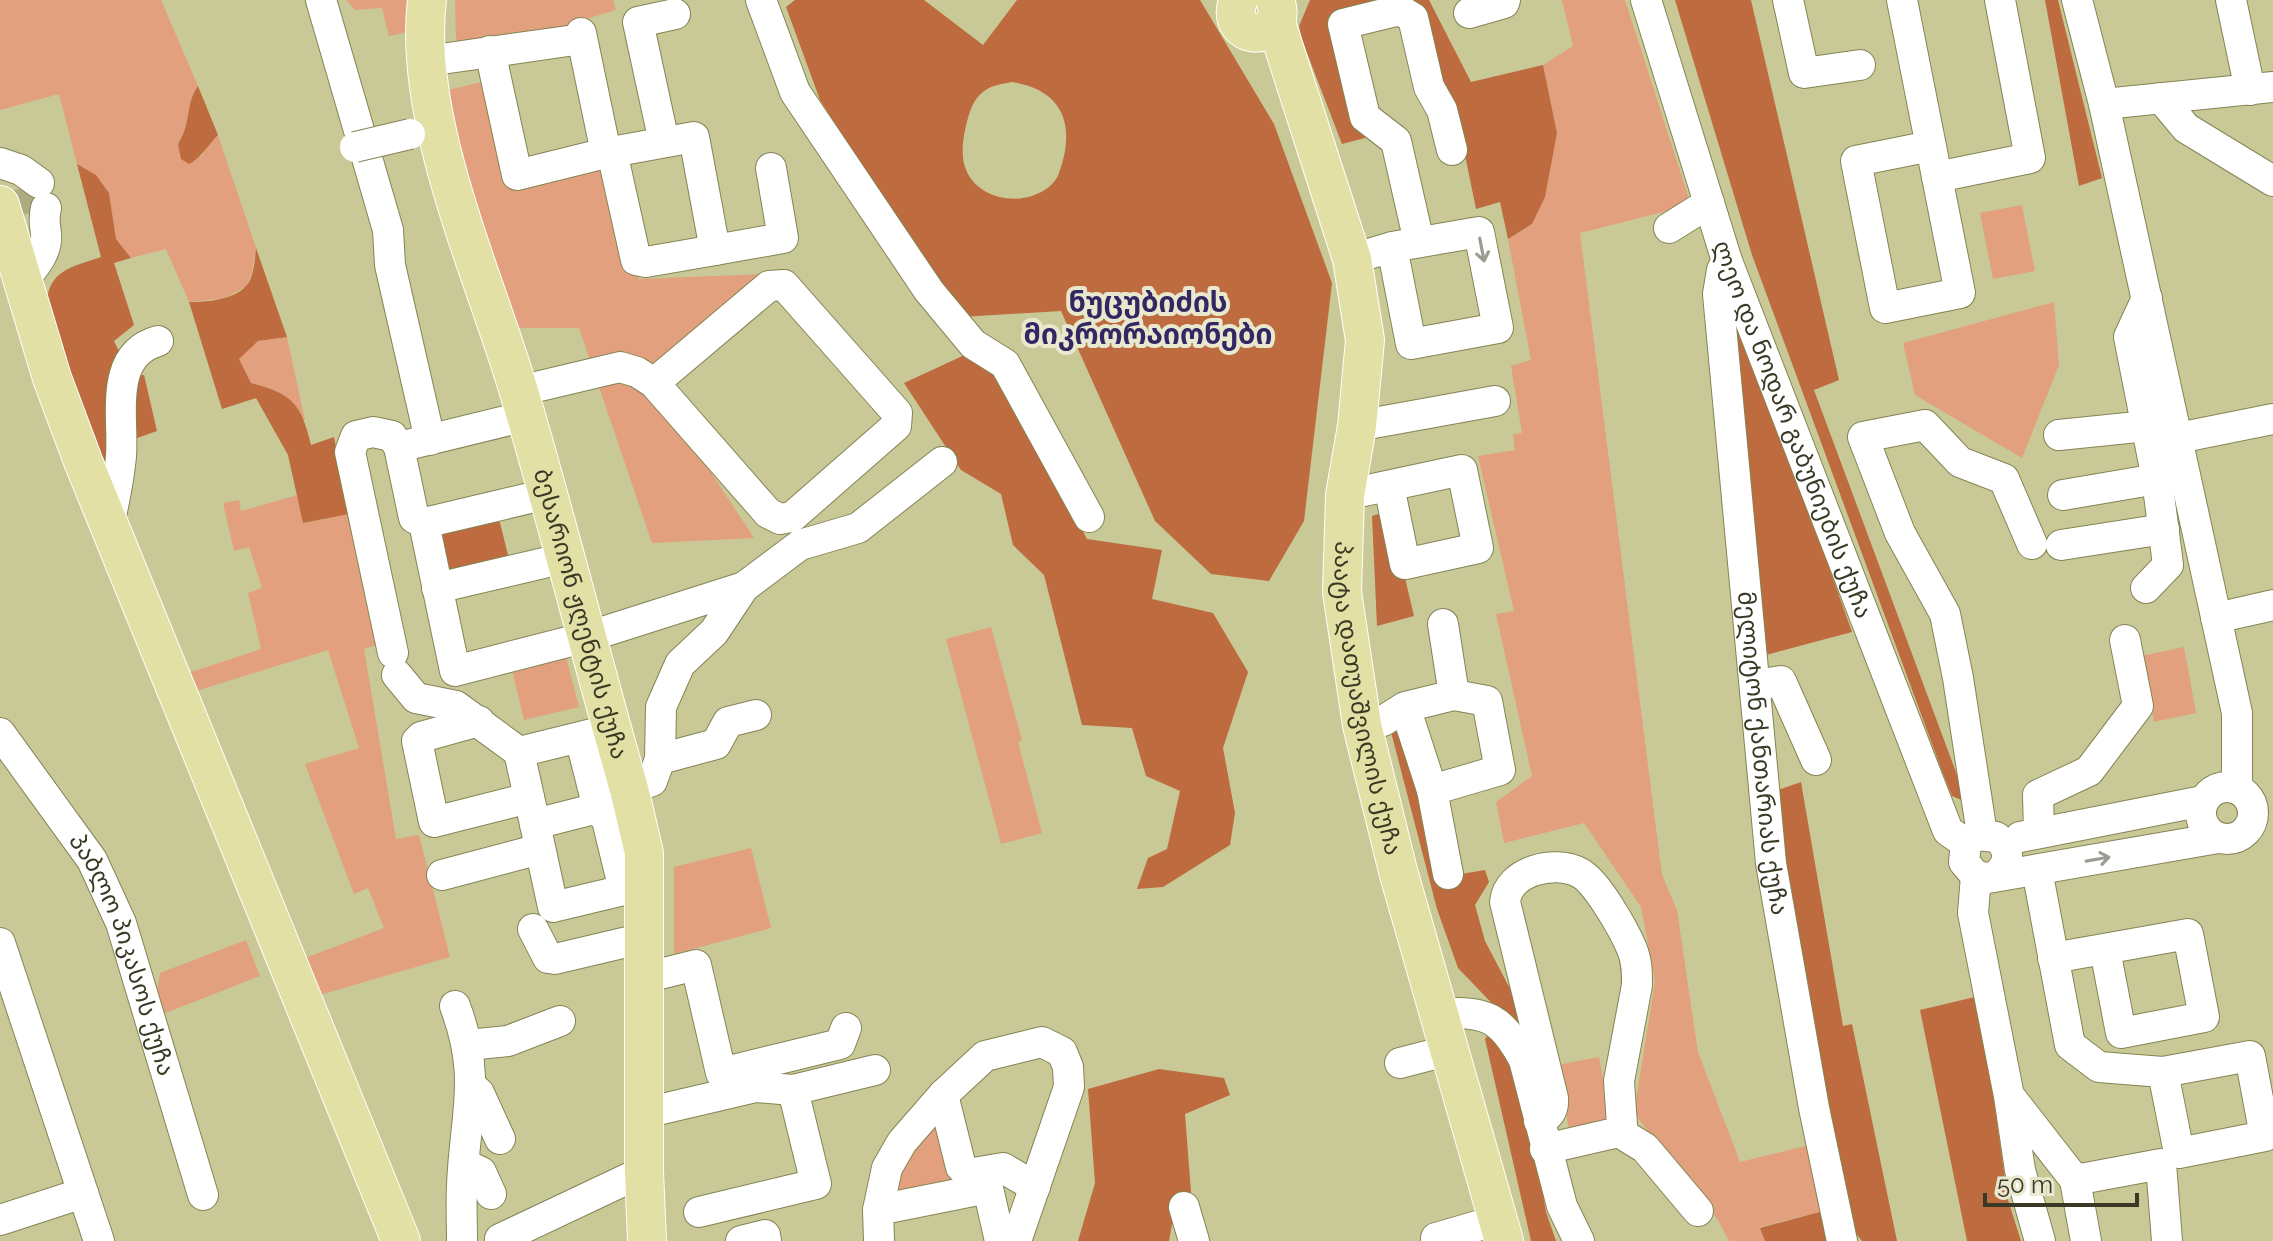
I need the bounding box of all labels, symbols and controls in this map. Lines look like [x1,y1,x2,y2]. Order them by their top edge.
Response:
one-way arrow [1476,236,1491,262]
street label: ლეო და ნოდარ გაბუნიების ქუჩა [1708,237,1879,622]
district label: ნუცუბიძის მიკრორაიონები [1024,286,1272,351]
street label: ბესარიონ ჟღენტის ქუჩა [528,465,635,762]
street label: პაატა დათუაშვილის ქუჩა [1328,541,1409,858]
street label: მელიტონ ქანთარიას ქუჩა [1732,590,1795,917]
street label: პაბლო პიკასოს ქუჩა [63,827,181,1079]
one-way arrow [2085,851,2111,866]
scale bar [1985,1157,2137,1207]
text: 50 m [1997,1170,2053,1199]

